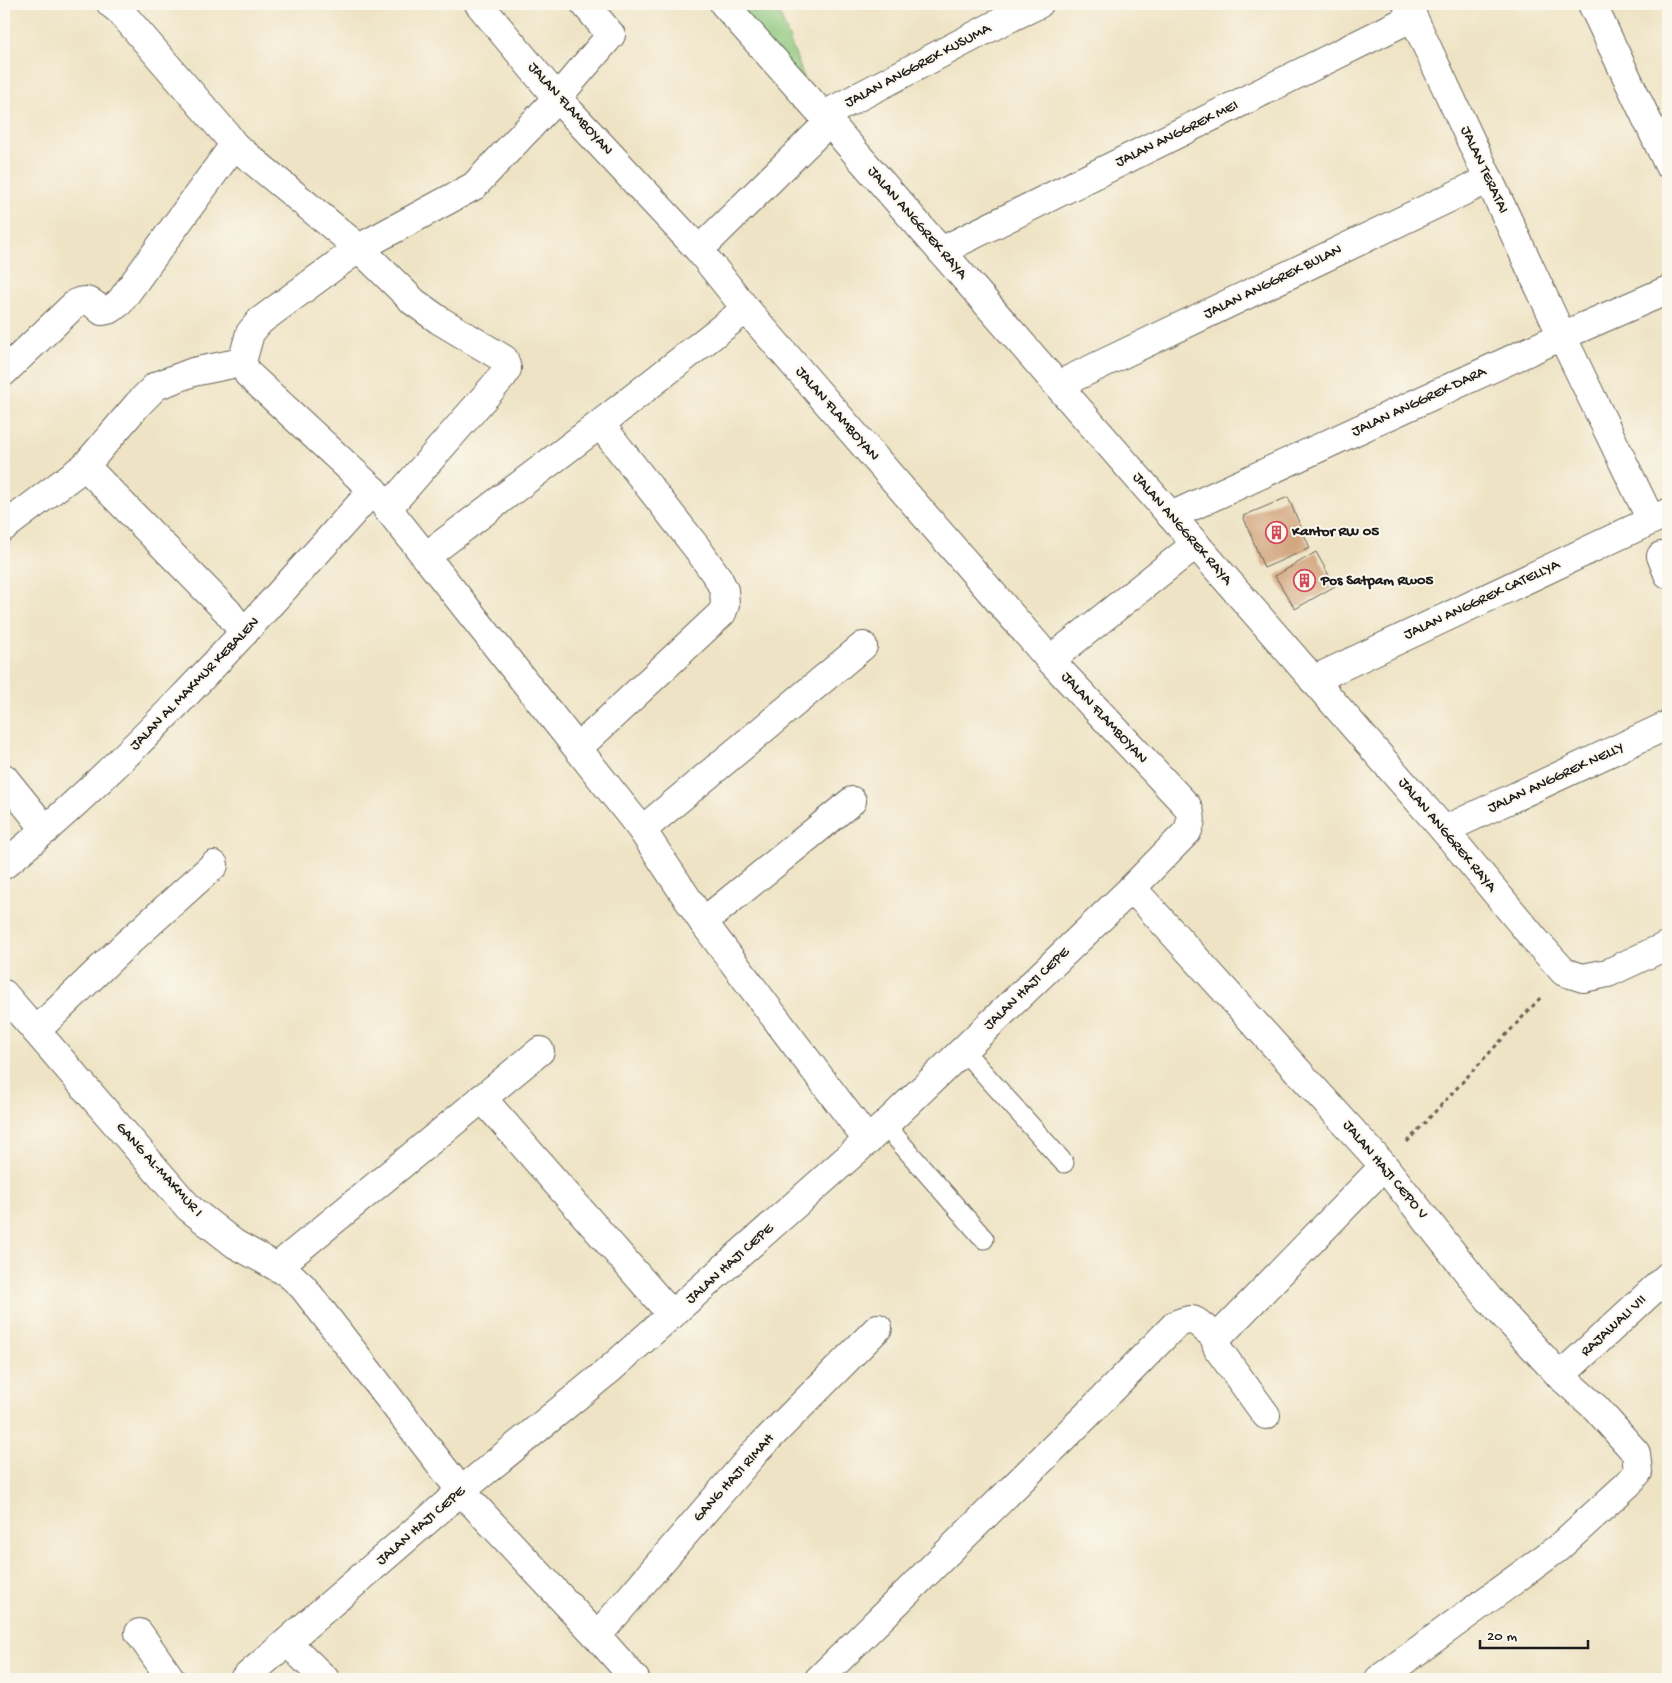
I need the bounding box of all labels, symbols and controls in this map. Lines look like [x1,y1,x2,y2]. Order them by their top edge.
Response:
street label: JALAN ANGGREK KUSUMA [842,19,995,112]
street label: JALAN FLAMBOYAN [523,59,617,159]
street label: JALAN ANGGREK MEI [1113,96,1241,172]
street label: JALAN TERATAI [1456,123,1512,217]
street label: JALAN ANGGREK RAYA [863,163,972,284]
street label: JALAN ANGGREK BULAN [1201,241,1345,323]
street label: JALAN ANGGREK DARA [1349,362,1490,441]
street label: JALAN FLAMBOYAN [791,363,883,465]
street label: JALAN ANGGREK RAYA [1128,469,1237,590]
building icon: Kantor RW 05 [1264,520,1288,544]
place label: Kantor RW 05 [1291,523,1379,541]
street label: JALAN ANGGREK CATELLYA [1401,555,1564,644]
building icon: Pos Satpam Rw05 [1293,569,1317,593]
place label: Pos Satpam Rw05 [1320,572,1433,590]
street label: JALAN AL MAKMUR KEBALEN [126,613,264,755]
street label: JALAN FLAMBOYAN [1057,668,1151,768]
street label: JALAN ANGGREK NELLY [1485,739,1627,817]
street label: JALAN ANGGREK RAYA [1394,774,1501,897]
street label: JALAN HAJI CEPE [980,943,1074,1034]
street label: JALAN HAJI CEPO V [1338,1117,1432,1223]
street label: GANG AL-MAKMUR I [112,1119,206,1221]
street label: JALAN HAJI CEPE [682,1219,778,1308]
street label: RAJAWALI VII [1577,1291,1651,1361]
street label: GANG HAJI RIMAH [690,1430,779,1526]
street label: JALAN HAJI CEPE [373,1482,470,1570]
scale bar [1480,1618,1587,1650]
text: 20 m [1487,1628,1517,1646]

